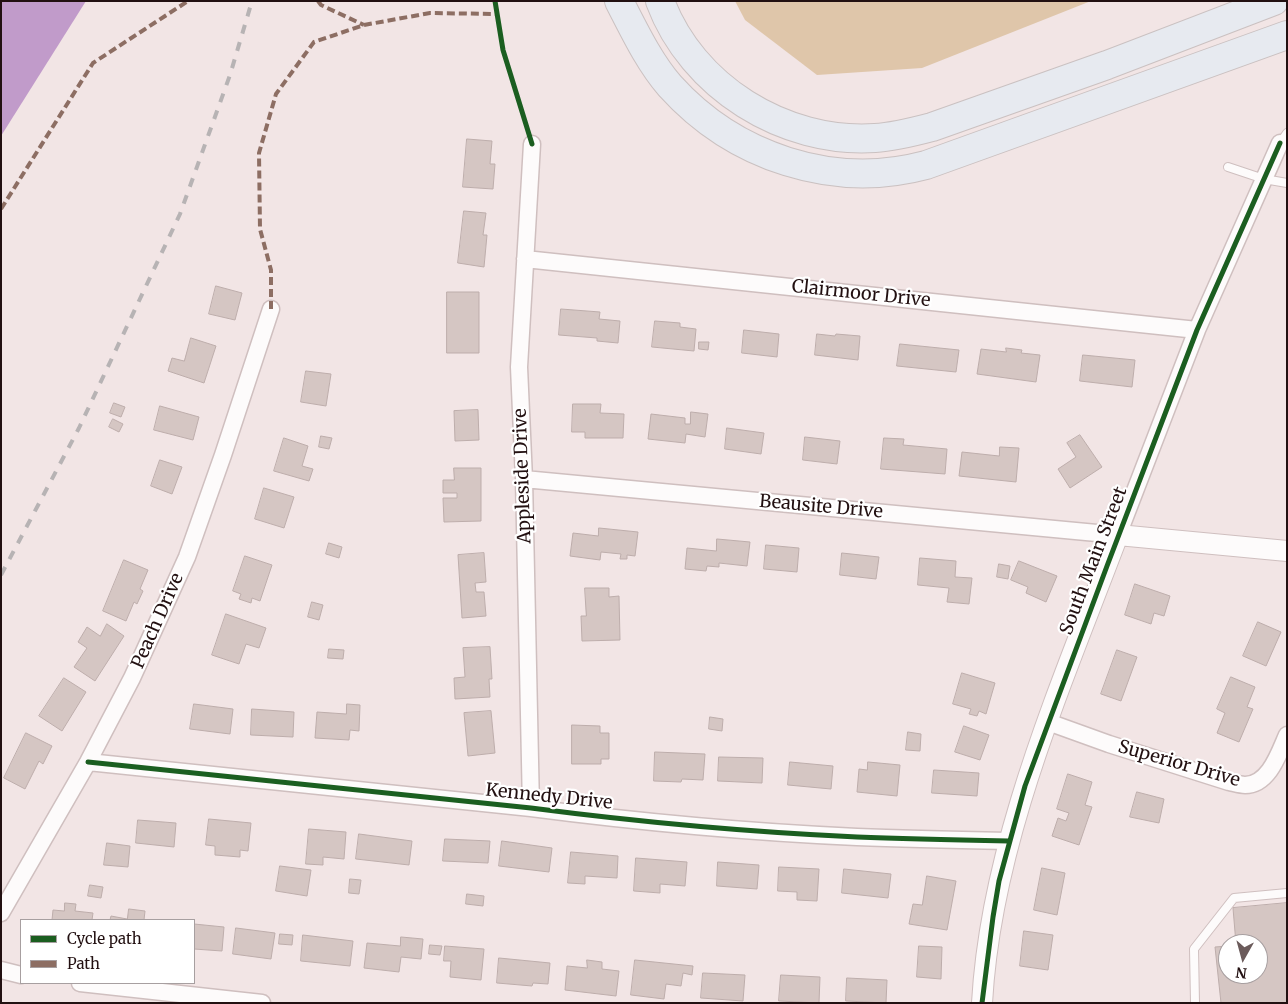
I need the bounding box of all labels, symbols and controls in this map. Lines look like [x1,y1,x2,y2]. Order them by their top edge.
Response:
street label: Clairmoor Drive [791,276,931,312]
street label: Appleside Drive [510,408,536,544]
street label: South Main Street [1056,484,1132,638]
street label: Beausite Drive [758,491,884,523]
street label: Peach Drive [127,570,189,672]
street label: Superior Drive [1116,736,1242,792]
street label: Kennedy Drive [484,780,614,814]
legend [20,919,195,984]
text: Cycle path [67,929,142,948]
north arrow [1218,934,1268,984]
text: Path [67,954,100,973]
text: N [1235,963,1248,983]

